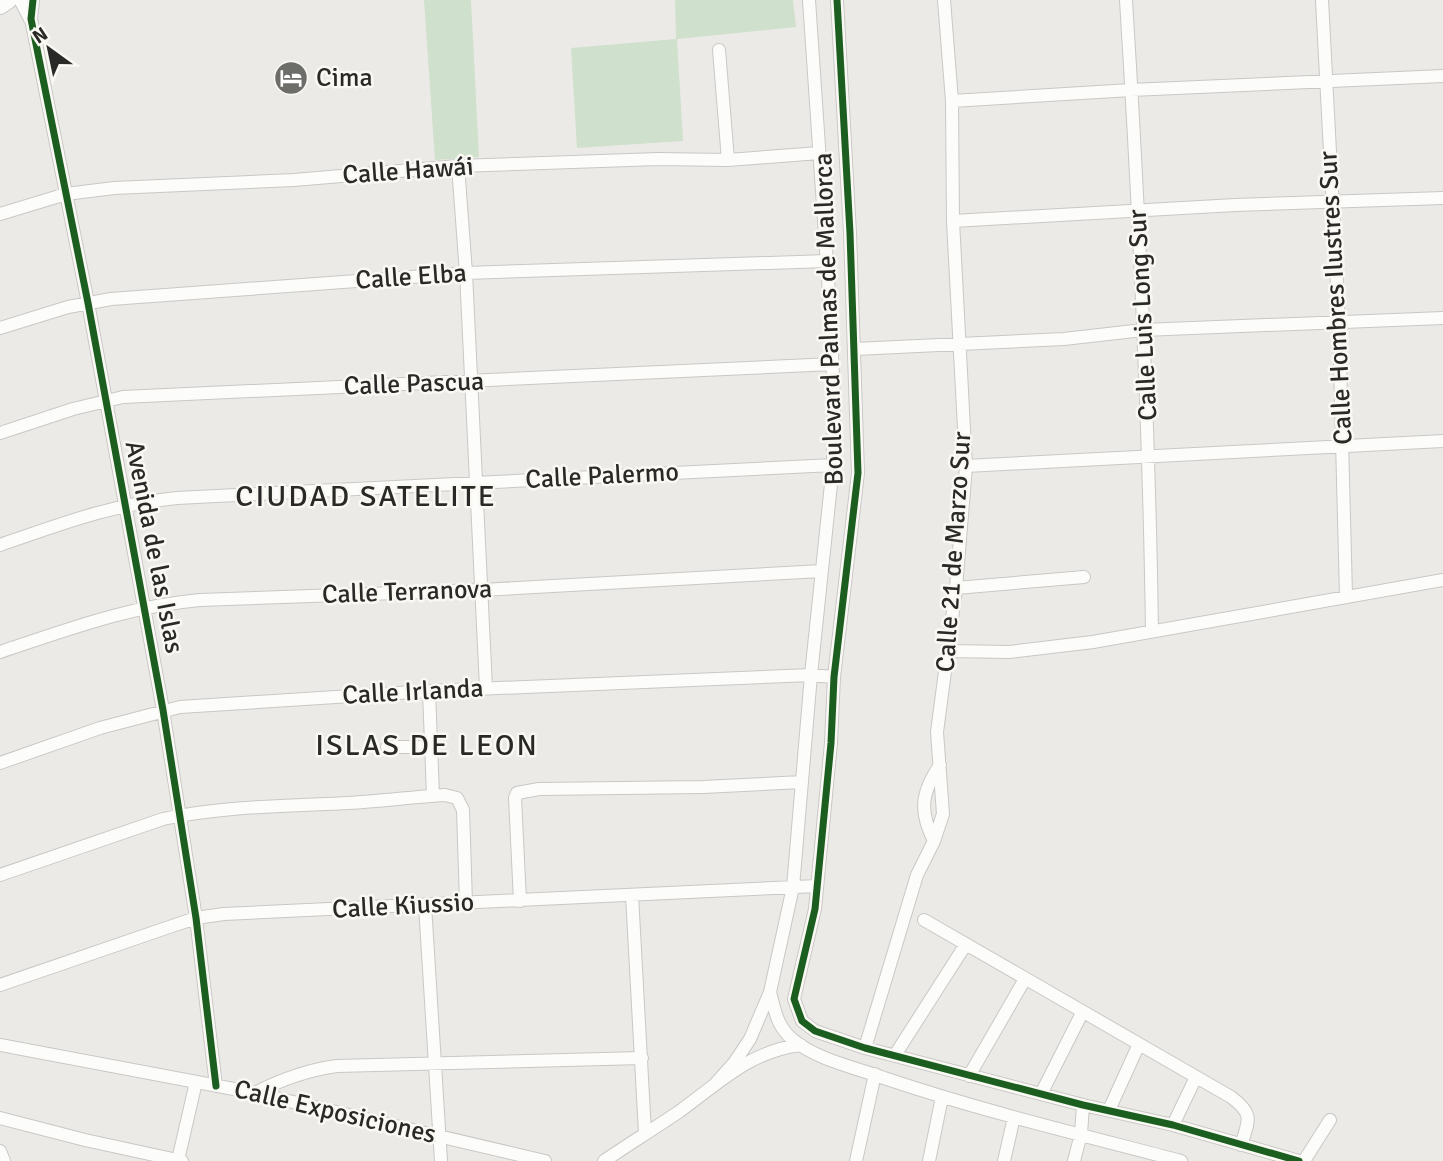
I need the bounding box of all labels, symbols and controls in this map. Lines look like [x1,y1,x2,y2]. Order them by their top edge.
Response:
north arrow [14,14,84,84]
text: N [28,22,52,49]
hotel icon: Cima [272,59,310,97]
place label: Cima [316,62,373,94]
street label: Calle Hawái [341,150,475,192]
street label: Calle Hombres Ilustres Sur [1312,150,1360,446]
street label: Boulevard Palmas de Mallorca [807,152,851,486]
street label: Calle Luis Long Sur [1121,208,1165,422]
street label: Calle Elba [354,257,468,297]
street label: Calle Pascua [343,366,485,402]
street label: Calle 21 de Marzo Sur [930,430,978,673]
street label: Avenida de las Islas [118,438,190,656]
street label: Calle Palermo [524,456,680,496]
district label: CIUDAD SATELITE [235,478,497,515]
street label: Calle Terranova [321,573,493,611]
street label: Calle Irlanda [342,672,484,712]
district label: ISLAS DE LEON [315,727,539,764]
street label: Calle Kiussio [331,886,475,926]
street label: Calle Exposiciones [231,1073,439,1151]

